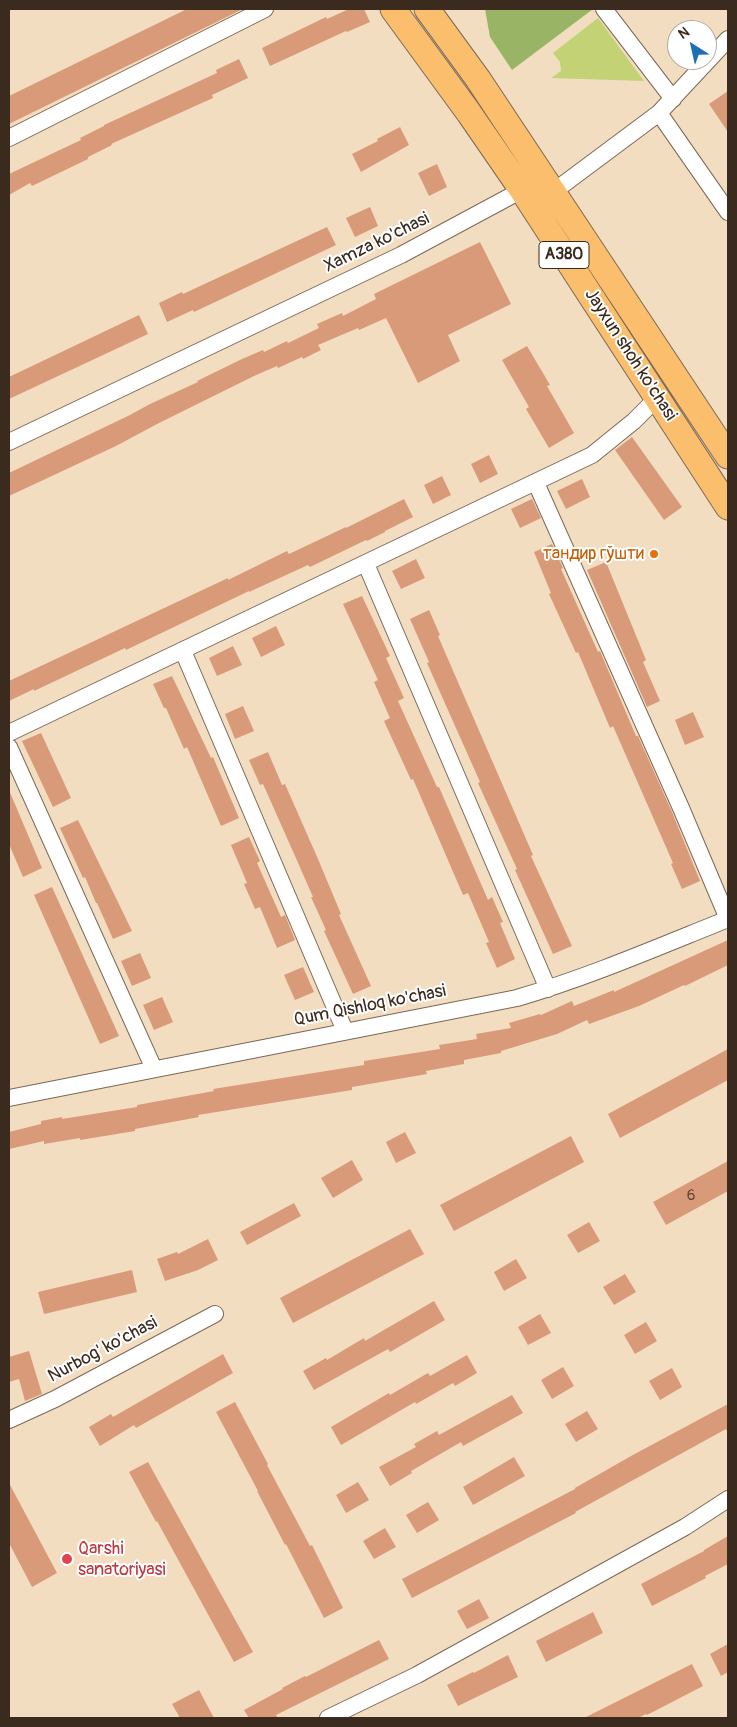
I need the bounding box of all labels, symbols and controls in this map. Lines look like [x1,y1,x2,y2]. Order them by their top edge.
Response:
north arrow [667,20,717,70]
text: N [675,23,692,43]
street label: Xamza ko'chasi [321,208,433,278]
road number: A380 [539,242,589,268]
street label: Jayxun shoh ko'chasi [579,285,681,425]
place label: тандир гўшти [543,543,644,565]
marker: тандир гўшти [648,548,660,560]
street label: Qum Qishloq ko'chasi [292,981,448,1031]
house number: 6 [687,1187,695,1205]
street label: Nurbog' ko'chasi [45,1312,161,1388]
place label: Qarshi sanatoriyasi [78,1538,166,1580]
marker: Qarshi sanatoriyasi [60,1552,74,1566]

